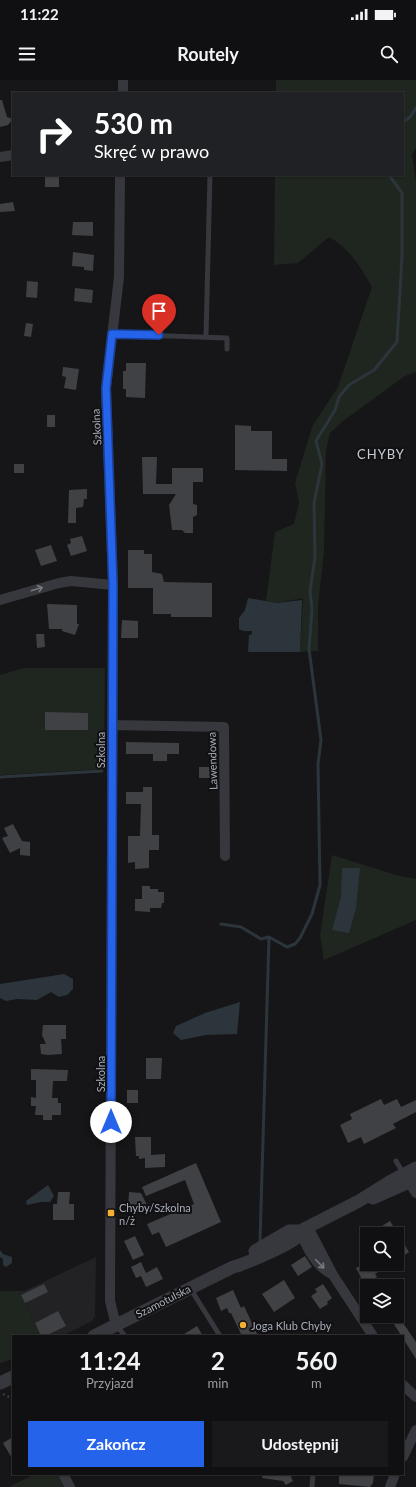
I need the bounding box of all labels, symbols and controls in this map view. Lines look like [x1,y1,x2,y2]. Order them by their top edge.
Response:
text: 11:22 [20,5,59,23]
icon: menu [16,43,38,65]
text: Routely [177,43,239,65]
icon: search [378,43,400,65]
text: 530 m [94,106,173,140]
icon: right [28,108,80,160]
text: Skręć w prawo [94,140,209,162]
pin [142,294,176,335]
icon: arrive [148,300,170,322]
street label: Szkolna [89,408,103,446]
district label: CHYBY [357,446,405,462]
one-way arrow [31,585,44,592]
street label: Szkolna [94,732,107,768]
street label: Lawendowa [204,732,220,790]
street label: Szkolna [94,1056,107,1092]
position arrow [90,1101,132,1143]
place label: Chyby/Szkolna n/ż [119,1201,191,1227]
marker: Chyby/Szkolna n/ż [106,1208,116,1218]
map controls [360,1227,404,1323]
button: search [360,1227,404,1271]
one-way arrow [315,1259,324,1270]
button: layers [360,1279,404,1323]
street label: Szamotulska [133,1282,193,1320]
place label: Joga Klub Chyby [251,1319,332,1332]
marker: Joga Klub Chyby [238,1320,248,1330]
text: 11:24 [79,1346,141,1375]
text: 2 [211,1346,225,1375]
text: 560 [295,1346,337,1375]
text: Przyjazd [86,1375,134,1391]
text: min [208,1375,229,1391]
text: m [311,1375,322,1391]
button: Zakończ [28,1421,204,1467]
button: Udostępnij [212,1421,388,1467]

